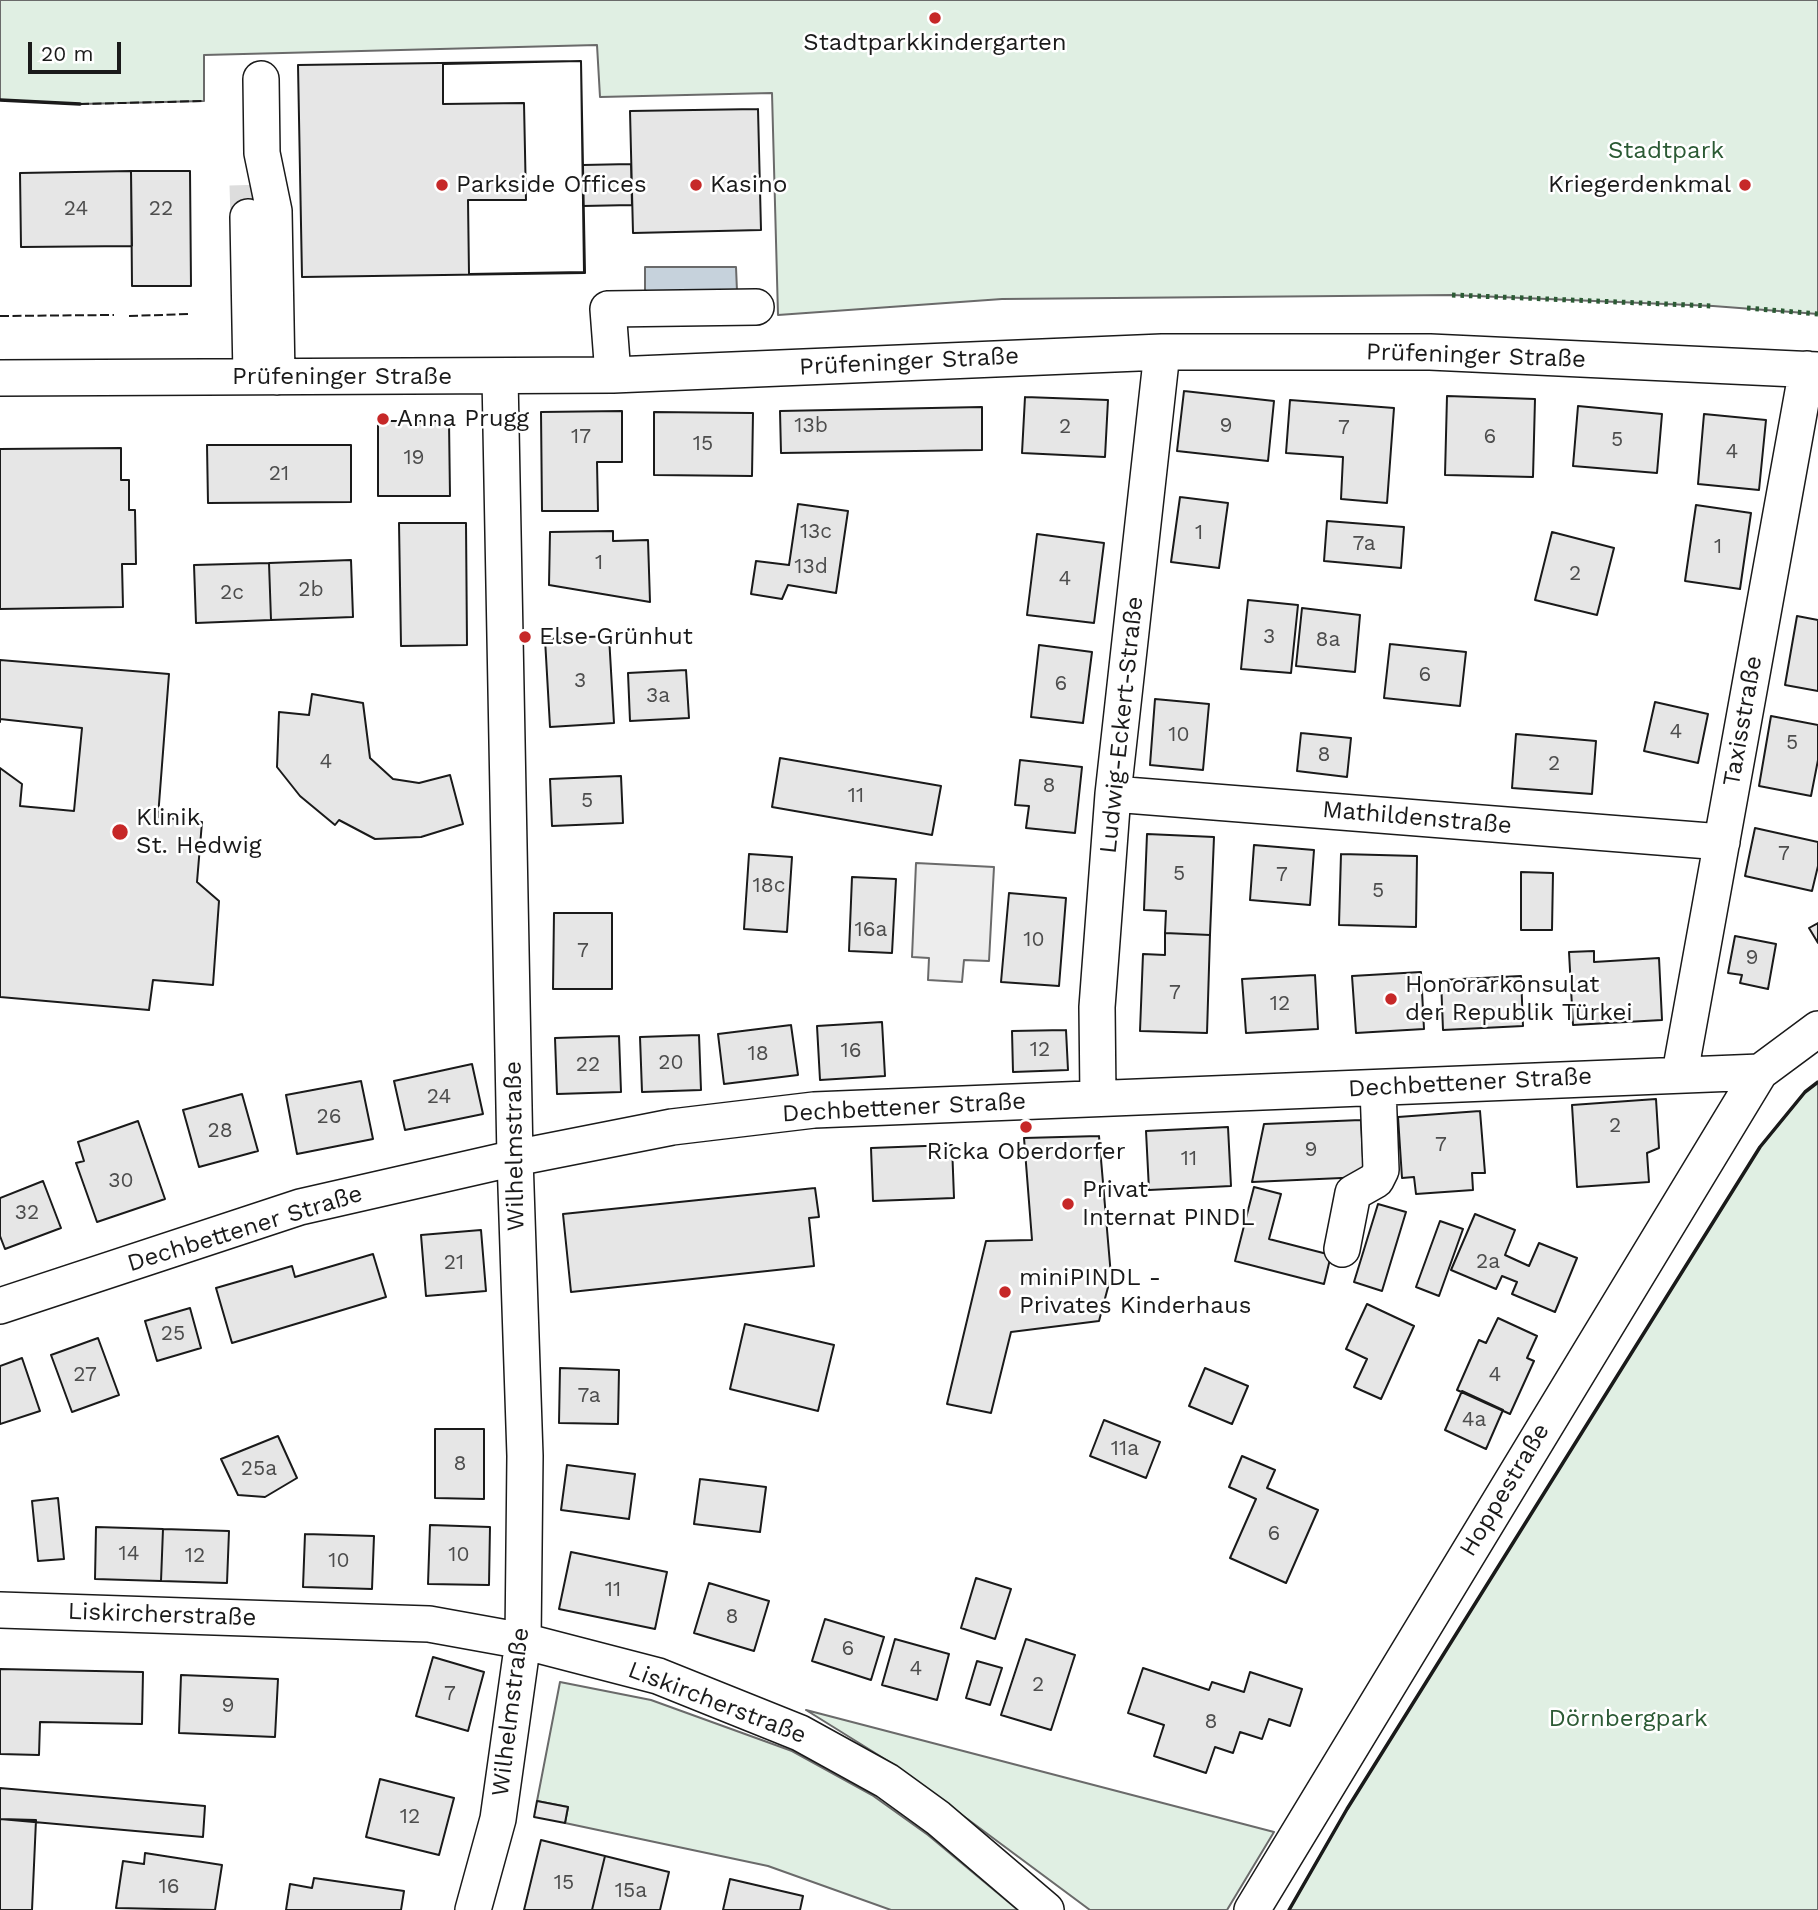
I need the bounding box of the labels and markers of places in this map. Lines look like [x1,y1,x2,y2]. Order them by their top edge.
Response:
marker: Stadtparkkindergarten [927,10,943,26]
place label: Stadtparkkindergarten [803,29,1067,57]
place label: Parkside Offices [456,171,647,199]
place label: Kasino [710,171,787,199]
place label: Kriegerdenkmal [1548,171,1731,199]
marker: Parkside Offices [434,177,450,193]
marker: Kasino [688,177,704,193]
marker: Kriegerdenkmal [1737,177,1753,193]
place label: Anna Prugg [397,405,529,433]
marker: Anna Prugg [375,411,391,427]
place label: Else Grünhut [539,623,693,651]
marker: Else Grünhut [517,629,533,645]
place label: Klinik St. Hedwig [136,804,262,860]
marker: Klinik St. Hedwig [110,822,130,842]
place label: Honorarkonsulat der Republik Türkei [1405,971,1633,1027]
marker: Honorarkonsulat der Republik Türkei [1383,991,1399,1007]
marker: Ricka Oberdorfer [1018,1119,1034,1135]
place label: Ricka Oberdorfer [927,1138,1125,1166]
place label: Privat Internat PINDL [1082,1176,1255,1232]
marker: Privat Internat PINDL [1060,1196,1076,1212]
place label: miniPINDL - Privates Kinderhaus [1019,1264,1251,1320]
marker: miniPINDL - Privates Kinderhaus [997,1284,1013,1300]

